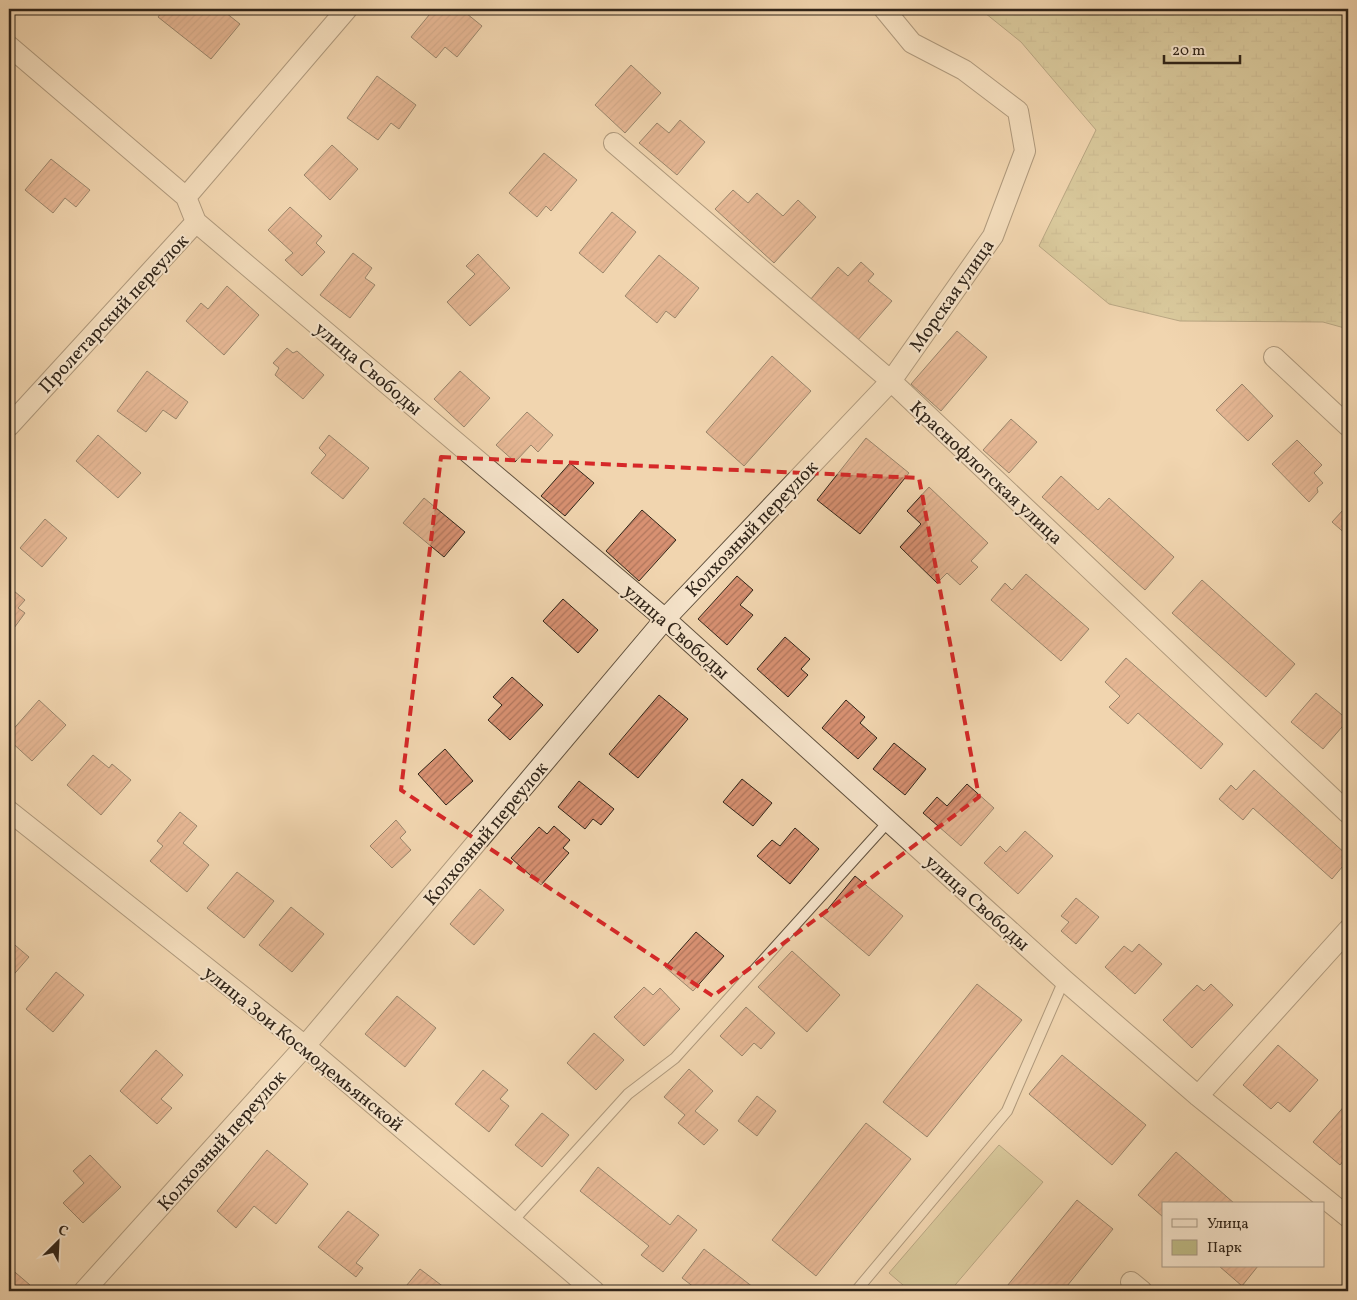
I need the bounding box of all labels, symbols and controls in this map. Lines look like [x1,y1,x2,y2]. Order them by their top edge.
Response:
scale bar [1164,32,1241,64]
text: 20 m [1172,41,1205,62]
street label: Пролетарский переулок [34,229,195,400]
street label: Морская улица [904,234,1001,358]
street label: улица Свободы [308,317,427,422]
street label: Краснофлотская улица [903,396,1068,551]
street label: Колхозный переулок [680,455,825,603]
street label: улица Свободы [617,579,734,686]
street label: Колхозный переулок [418,757,555,912]
street label: улица Свободы [918,849,1035,958]
street label: улица Зои Космодемьянской [197,961,408,1139]
street label: Колхозный переулок [152,1065,293,1217]
legend [1162,1202,1324,1268]
text: Улица [1207,1214,1249,1235]
north arrow [32,1218,82,1268]
text: С [55,1221,71,1242]
text: Парк [1207,1238,1242,1259]

